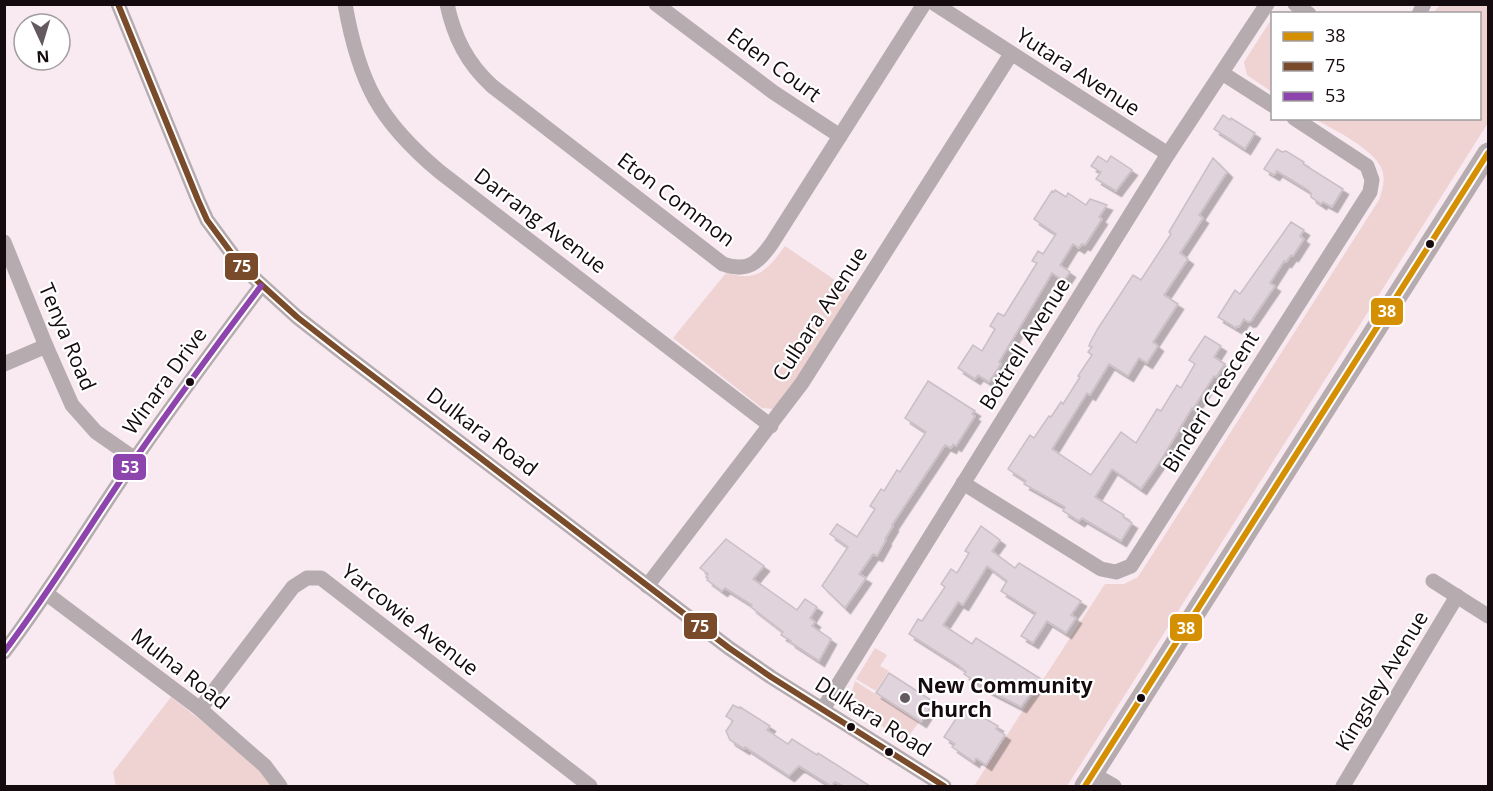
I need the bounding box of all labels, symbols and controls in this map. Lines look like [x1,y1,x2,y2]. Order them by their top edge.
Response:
north arrow [12,12,72,72]
legend [1271,12,1481,120]
street label: Eden Court [722,21,827,108]
street label: Yutara Avenue [1011,21,1146,122]
text: 38 [1325,23,1346,47]
text: N [36,46,50,68]
text: 75 [1325,53,1346,77]
text: 53 [1325,83,1346,107]
street label: Eton Common [612,146,741,253]
street label: Darrang Avenue [469,161,612,279]
unlabelled marker [1424,238,1436,250]
street label: Culbara Avenue [765,241,873,386]
line badge: 75 [224,252,259,281]
text: 75 [233,255,251,277]
street label: Bottrell Avenue [972,272,1076,415]
street label: Tenya Road [33,279,103,395]
line badge: 38 [1370,297,1404,326]
text: 38 [1378,300,1396,322]
street label: Winara Drive [116,321,213,440]
street label: Binderi Crescent [1155,326,1265,477]
unlabelled marker [184,376,196,388]
street label: Dulkara Road [421,380,544,482]
line badge: 53 [112,453,147,481]
text: 53 [121,456,139,478]
street label: Yarcowie Avenue [336,557,485,682]
street label: Kingsley Avenue [1328,605,1434,756]
line badge: 75 [683,612,718,640]
line badge: 38 [1169,613,1203,642]
text: 75 [691,615,709,637]
text: 38 [1177,617,1195,639]
street label: Mulna Road [126,621,235,715]
street label: Dulkara Road [810,669,937,763]
place label: New Community Church [917,671,1093,723]
marker: New Community Church [898,691,912,705]
unlabelled marker [1135,692,1147,704]
unlabelled marker [845,721,857,733]
unlabelled marker [883,746,895,758]

